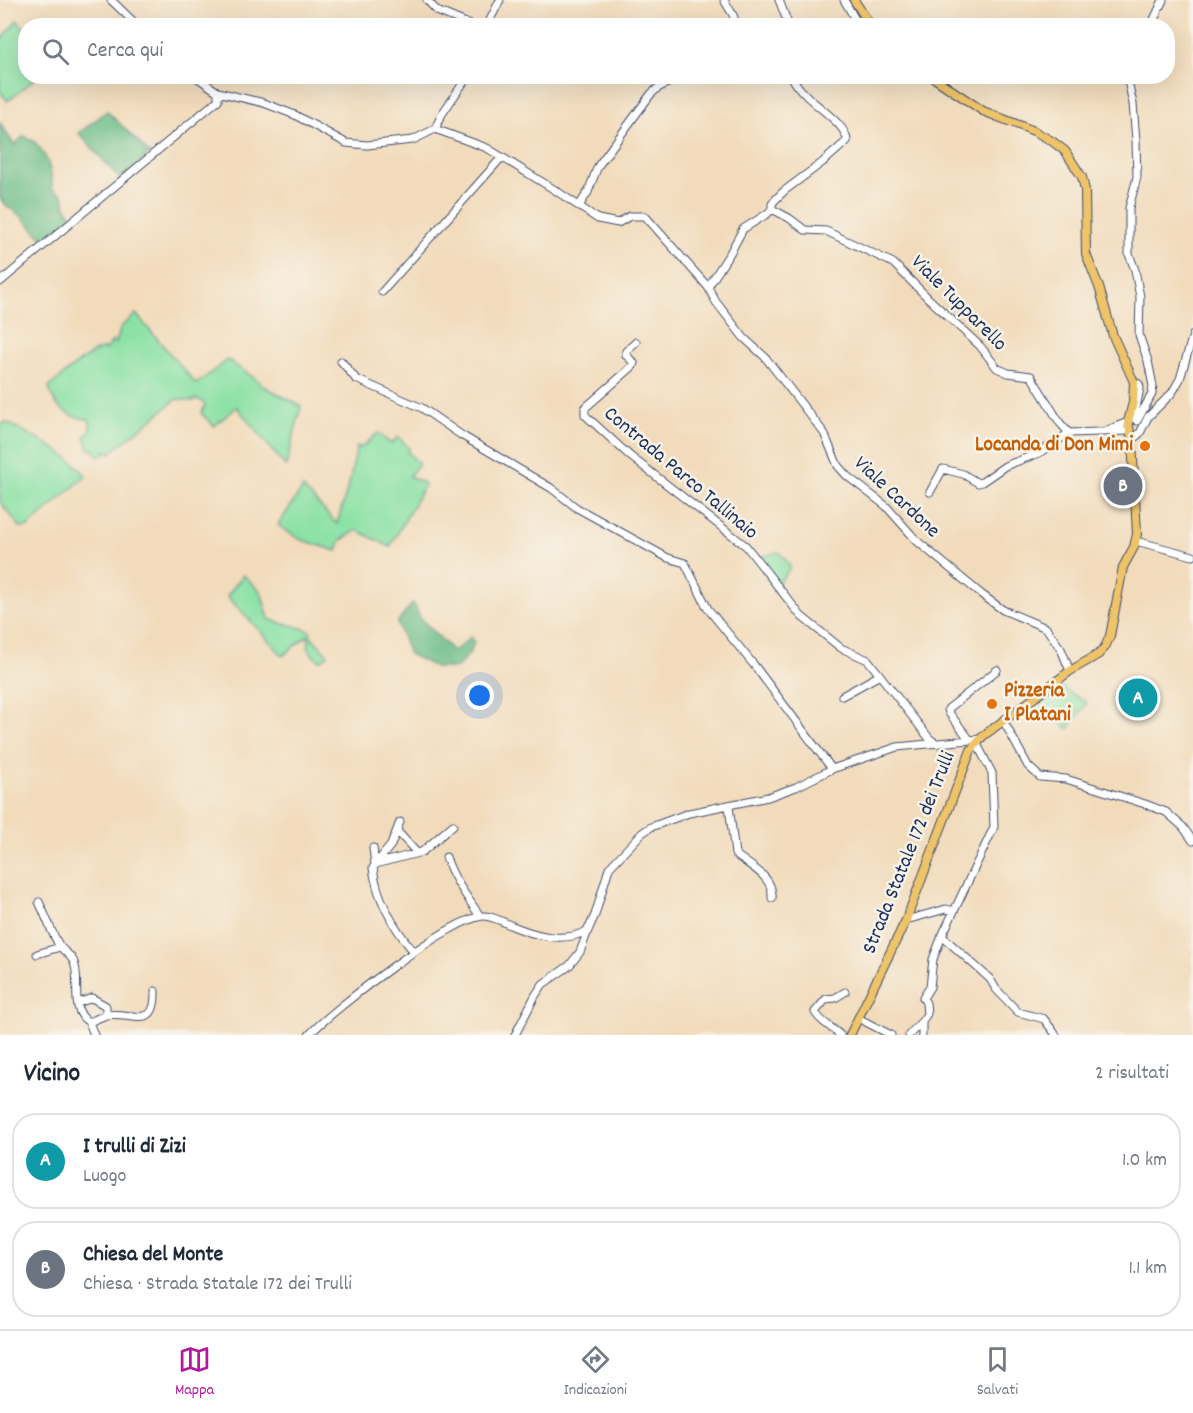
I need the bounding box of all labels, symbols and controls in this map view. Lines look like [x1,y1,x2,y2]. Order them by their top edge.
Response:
search box [18,18,1175,84]
icon: search [39,35,72,68]
text: Cerca qui [87,36,163,67]
street label: Viale Tupparello [903,249,1013,359]
street label: Contrada Parco Tallinaio [596,400,764,548]
place label: Locanda di Don Mimi [975,431,1133,461]
marker: Locanda di Don Mimi [1138,439,1152,453]
street label: Viale Cardone [846,450,946,546]
pin: B [1104,464,1142,508]
pin: A [1118,676,1158,720]
place label: Pizzeria I Platani [1004,677,1071,731]
your location [465,681,494,710]
marker: Pizzeria I Platani [985,697,999,711]
street label: Strada Statale 172 dei Trulli [856,747,964,959]
text: Vicino [24,1056,80,1093]
text: 2 risultati [1095,1060,1169,1088]
text: I trulli di Zizi [83,1132,186,1163]
text: A [40,1147,51,1175]
text: 1.0 km [1122,1147,1167,1175]
text: Luogo [83,1163,126,1191]
text: Chiesa del Monte [83,1240,223,1271]
text: B [41,1255,50,1283]
text: 1.1 km [1128,1255,1167,1283]
text: Chiesa · Strada Statale 172 dei Trulli [83,1271,352,1299]
tab: Mappa [175,1343,214,1402]
tab: Indicazioni [564,1343,627,1402]
tab: Salvati [977,1343,1018,1402]

